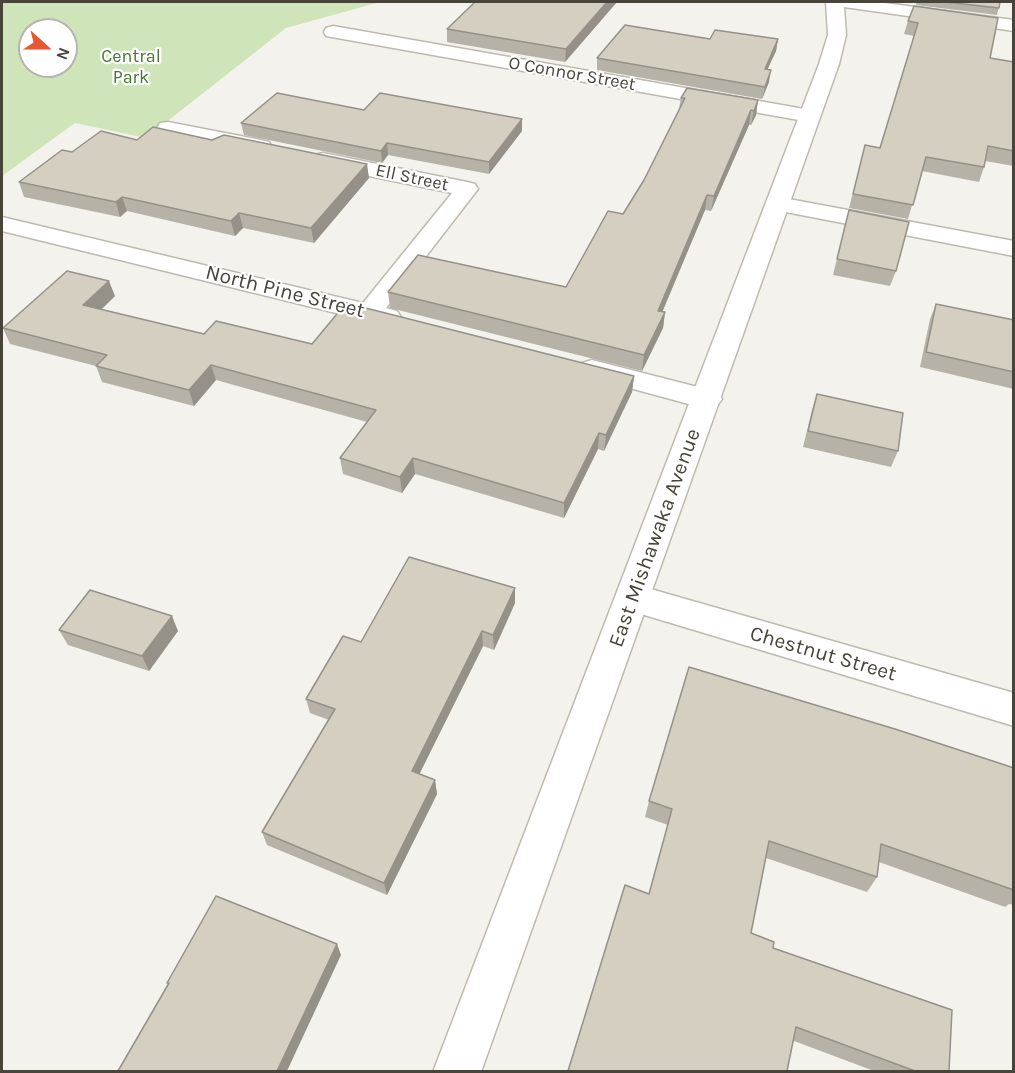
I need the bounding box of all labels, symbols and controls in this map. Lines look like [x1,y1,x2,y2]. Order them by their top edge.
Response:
north arrow [18,18,78,78]
text: N [52,45,74,63]
park label: Central Park [101,46,161,88]
street label: O Connor Street [507,52,637,96]
street label: Ell Street [374,160,450,196]
street label: North Pine Street [203,260,367,324]
street label: East Mishawaka Avenue [604,425,706,651]
street label: Chestnut Street [747,621,899,687]

